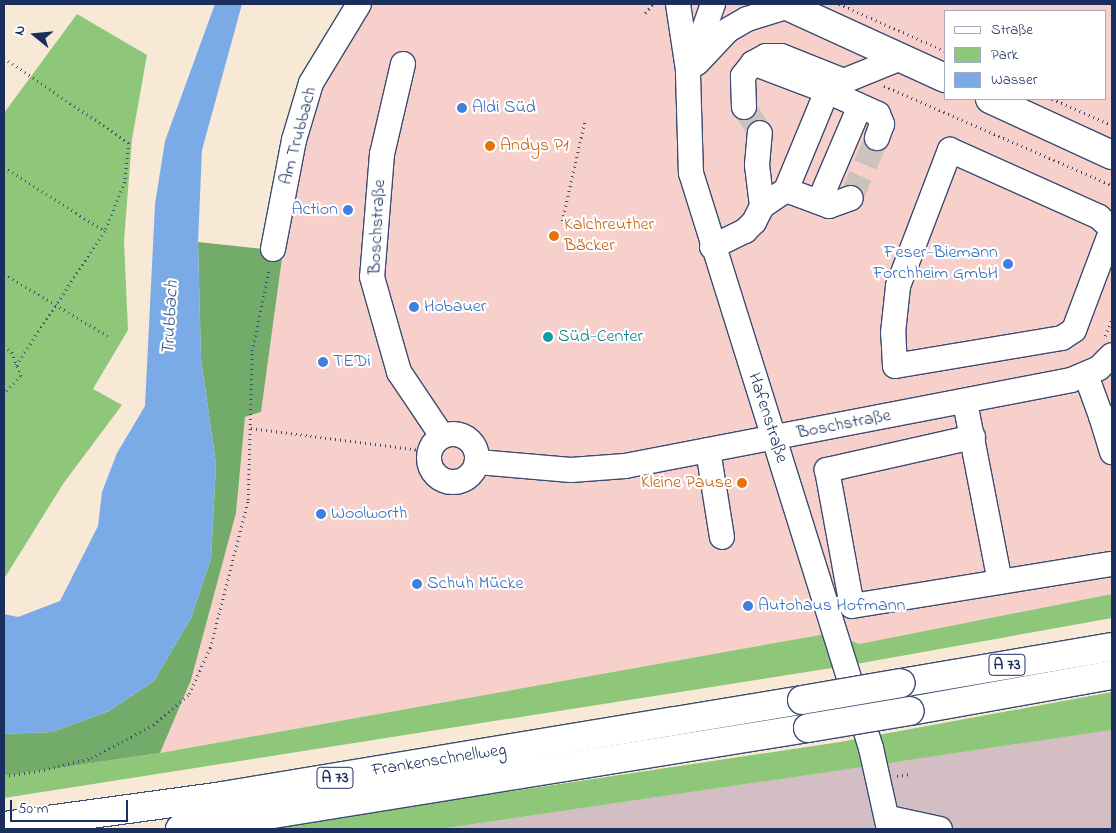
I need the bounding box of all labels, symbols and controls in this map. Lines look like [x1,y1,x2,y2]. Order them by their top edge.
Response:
north arrow [10,10,60,60]
legend [944,10,1106,100]
text: Straße [991,19,1033,41]
text: N [9,23,32,38]
text: Park [991,44,1018,66]
text: Wasser [991,69,1037,91]
street label: Am Trubbach [276,85,322,187]
place label: Aldi Süd [472,97,536,119]
marker: Aldi Süd [456,102,468,114]
place label: Andys P1 [500,135,569,157]
marker: Andys P1 [484,140,496,152]
street label: Boschstraße [365,179,391,275]
place label: Action [291,199,338,221]
marker: Action [342,204,354,216]
place label: Kalchreuther Bäcker [564,215,654,258]
marker: Kalchreuther Bäcker [548,230,560,242]
place label: Feser-Biemann Forchheim GmbH [873,243,998,286]
marker: Feser-Biemann Forchheim GmbH [1002,258,1014,270]
water label: Trubbach [158,280,184,356]
place label: Hobauer [424,296,486,318]
marker: Hobauer [408,301,420,313]
place label: Süd-Center [558,326,643,348]
marker: Süd-Center [542,331,554,343]
place label: TEDi [333,351,371,373]
marker: TEDi [317,356,329,368]
street label: Hafenstraße [742,370,792,466]
street label: Boschstraße [795,405,893,445]
place label: Kleine Pause [641,472,732,494]
marker: Kleine Pause [736,477,748,489]
place label: Woolworth [331,503,407,525]
marker: Woolworth [315,508,327,520]
place label: Schuh Mücke [427,573,523,595]
marker: Schuh Mücke [411,578,423,590]
place label: Autohaus Hofmann [758,595,905,617]
marker: Autohaus Hofmann [742,600,754,612]
road number: A 73 [988,652,1026,678]
street label: Frankenschnellweg [370,740,508,782]
road number: A 73 [316,764,354,791]
scale bar [12,790,130,822]
text: 50 m [18,798,48,820]

